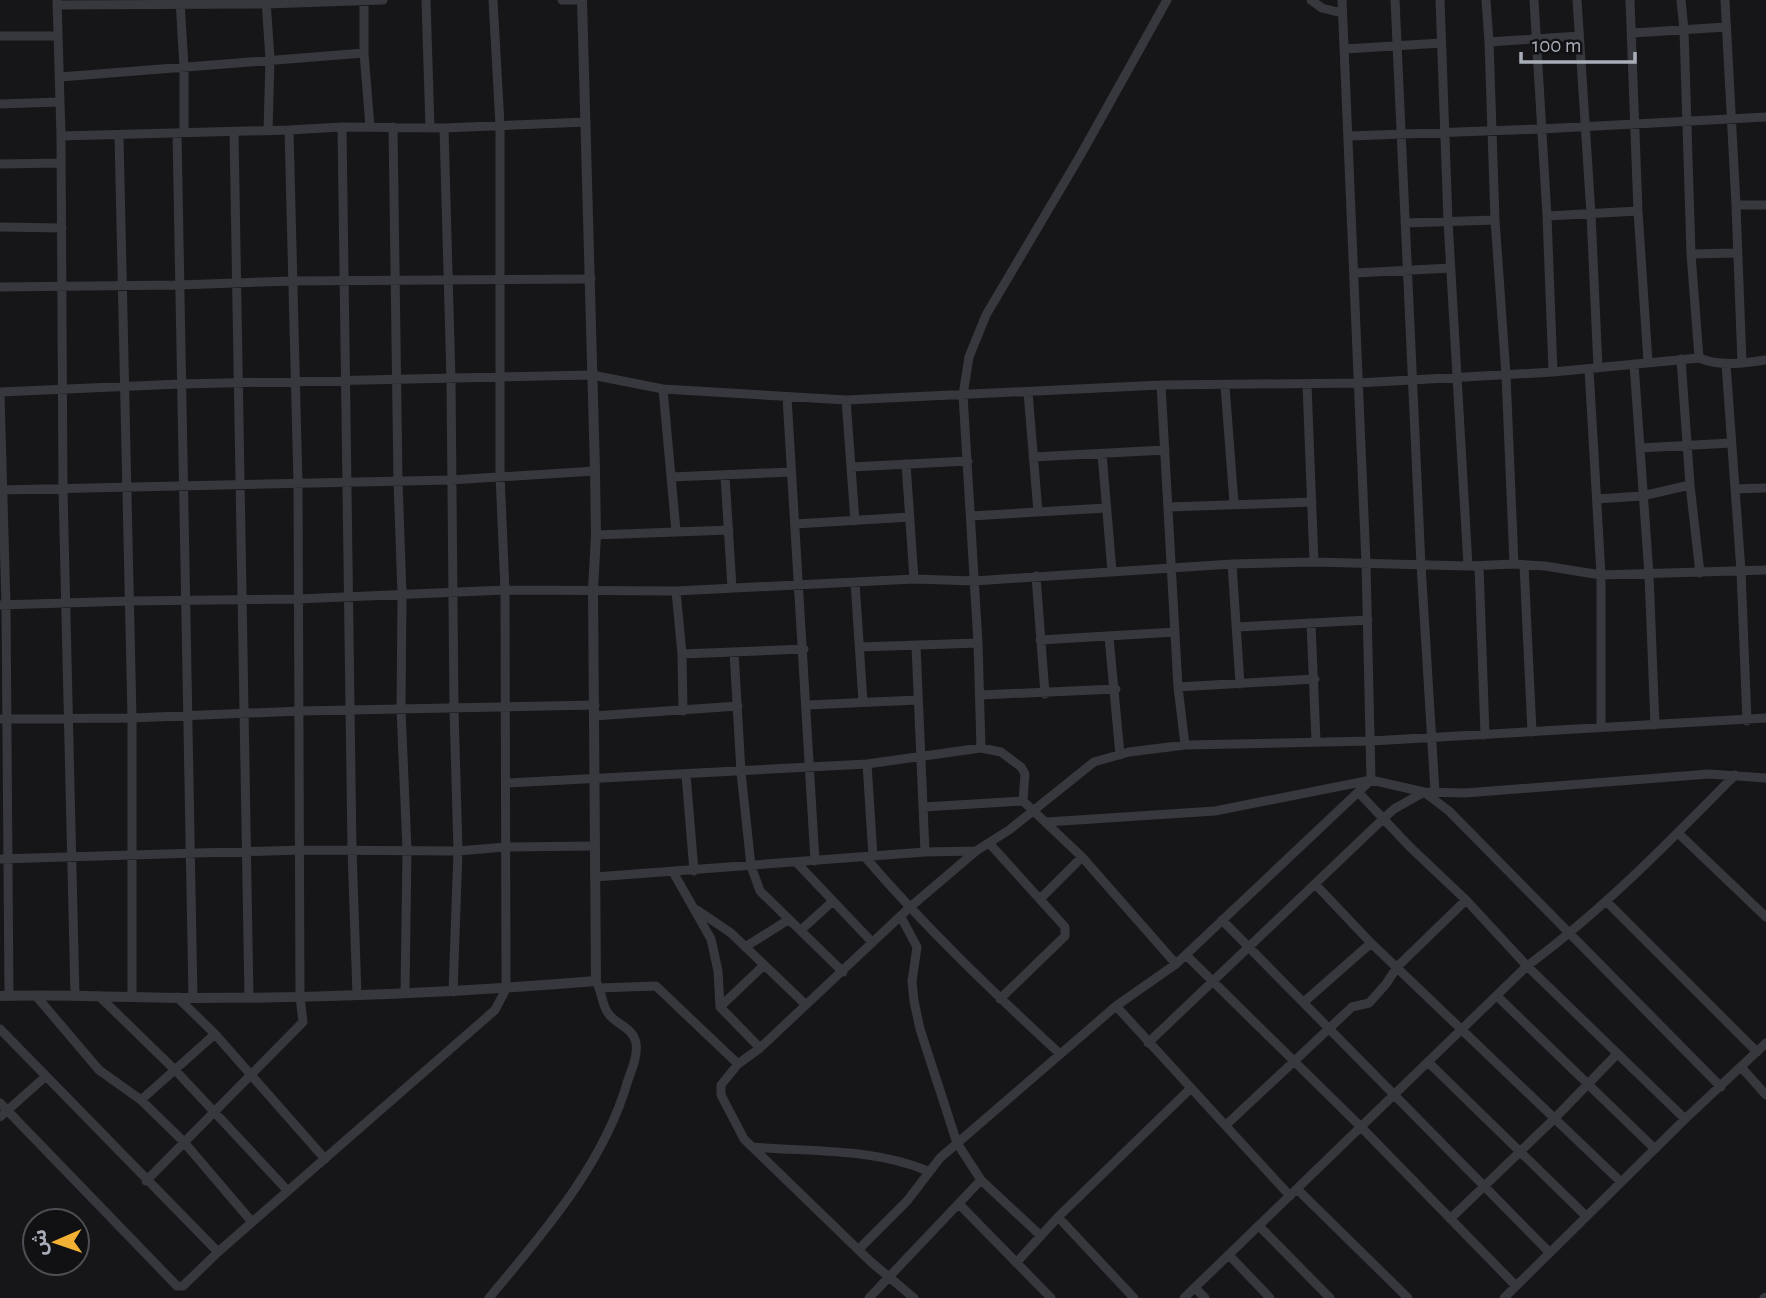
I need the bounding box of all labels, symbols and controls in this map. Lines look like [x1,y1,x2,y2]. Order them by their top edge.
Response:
scale bar [1521,21,1635,65]
text: 100 m [1532,35,1582,56]
north arrow [21,1207,91,1277]
text: ش [31,1229,50,1256]

